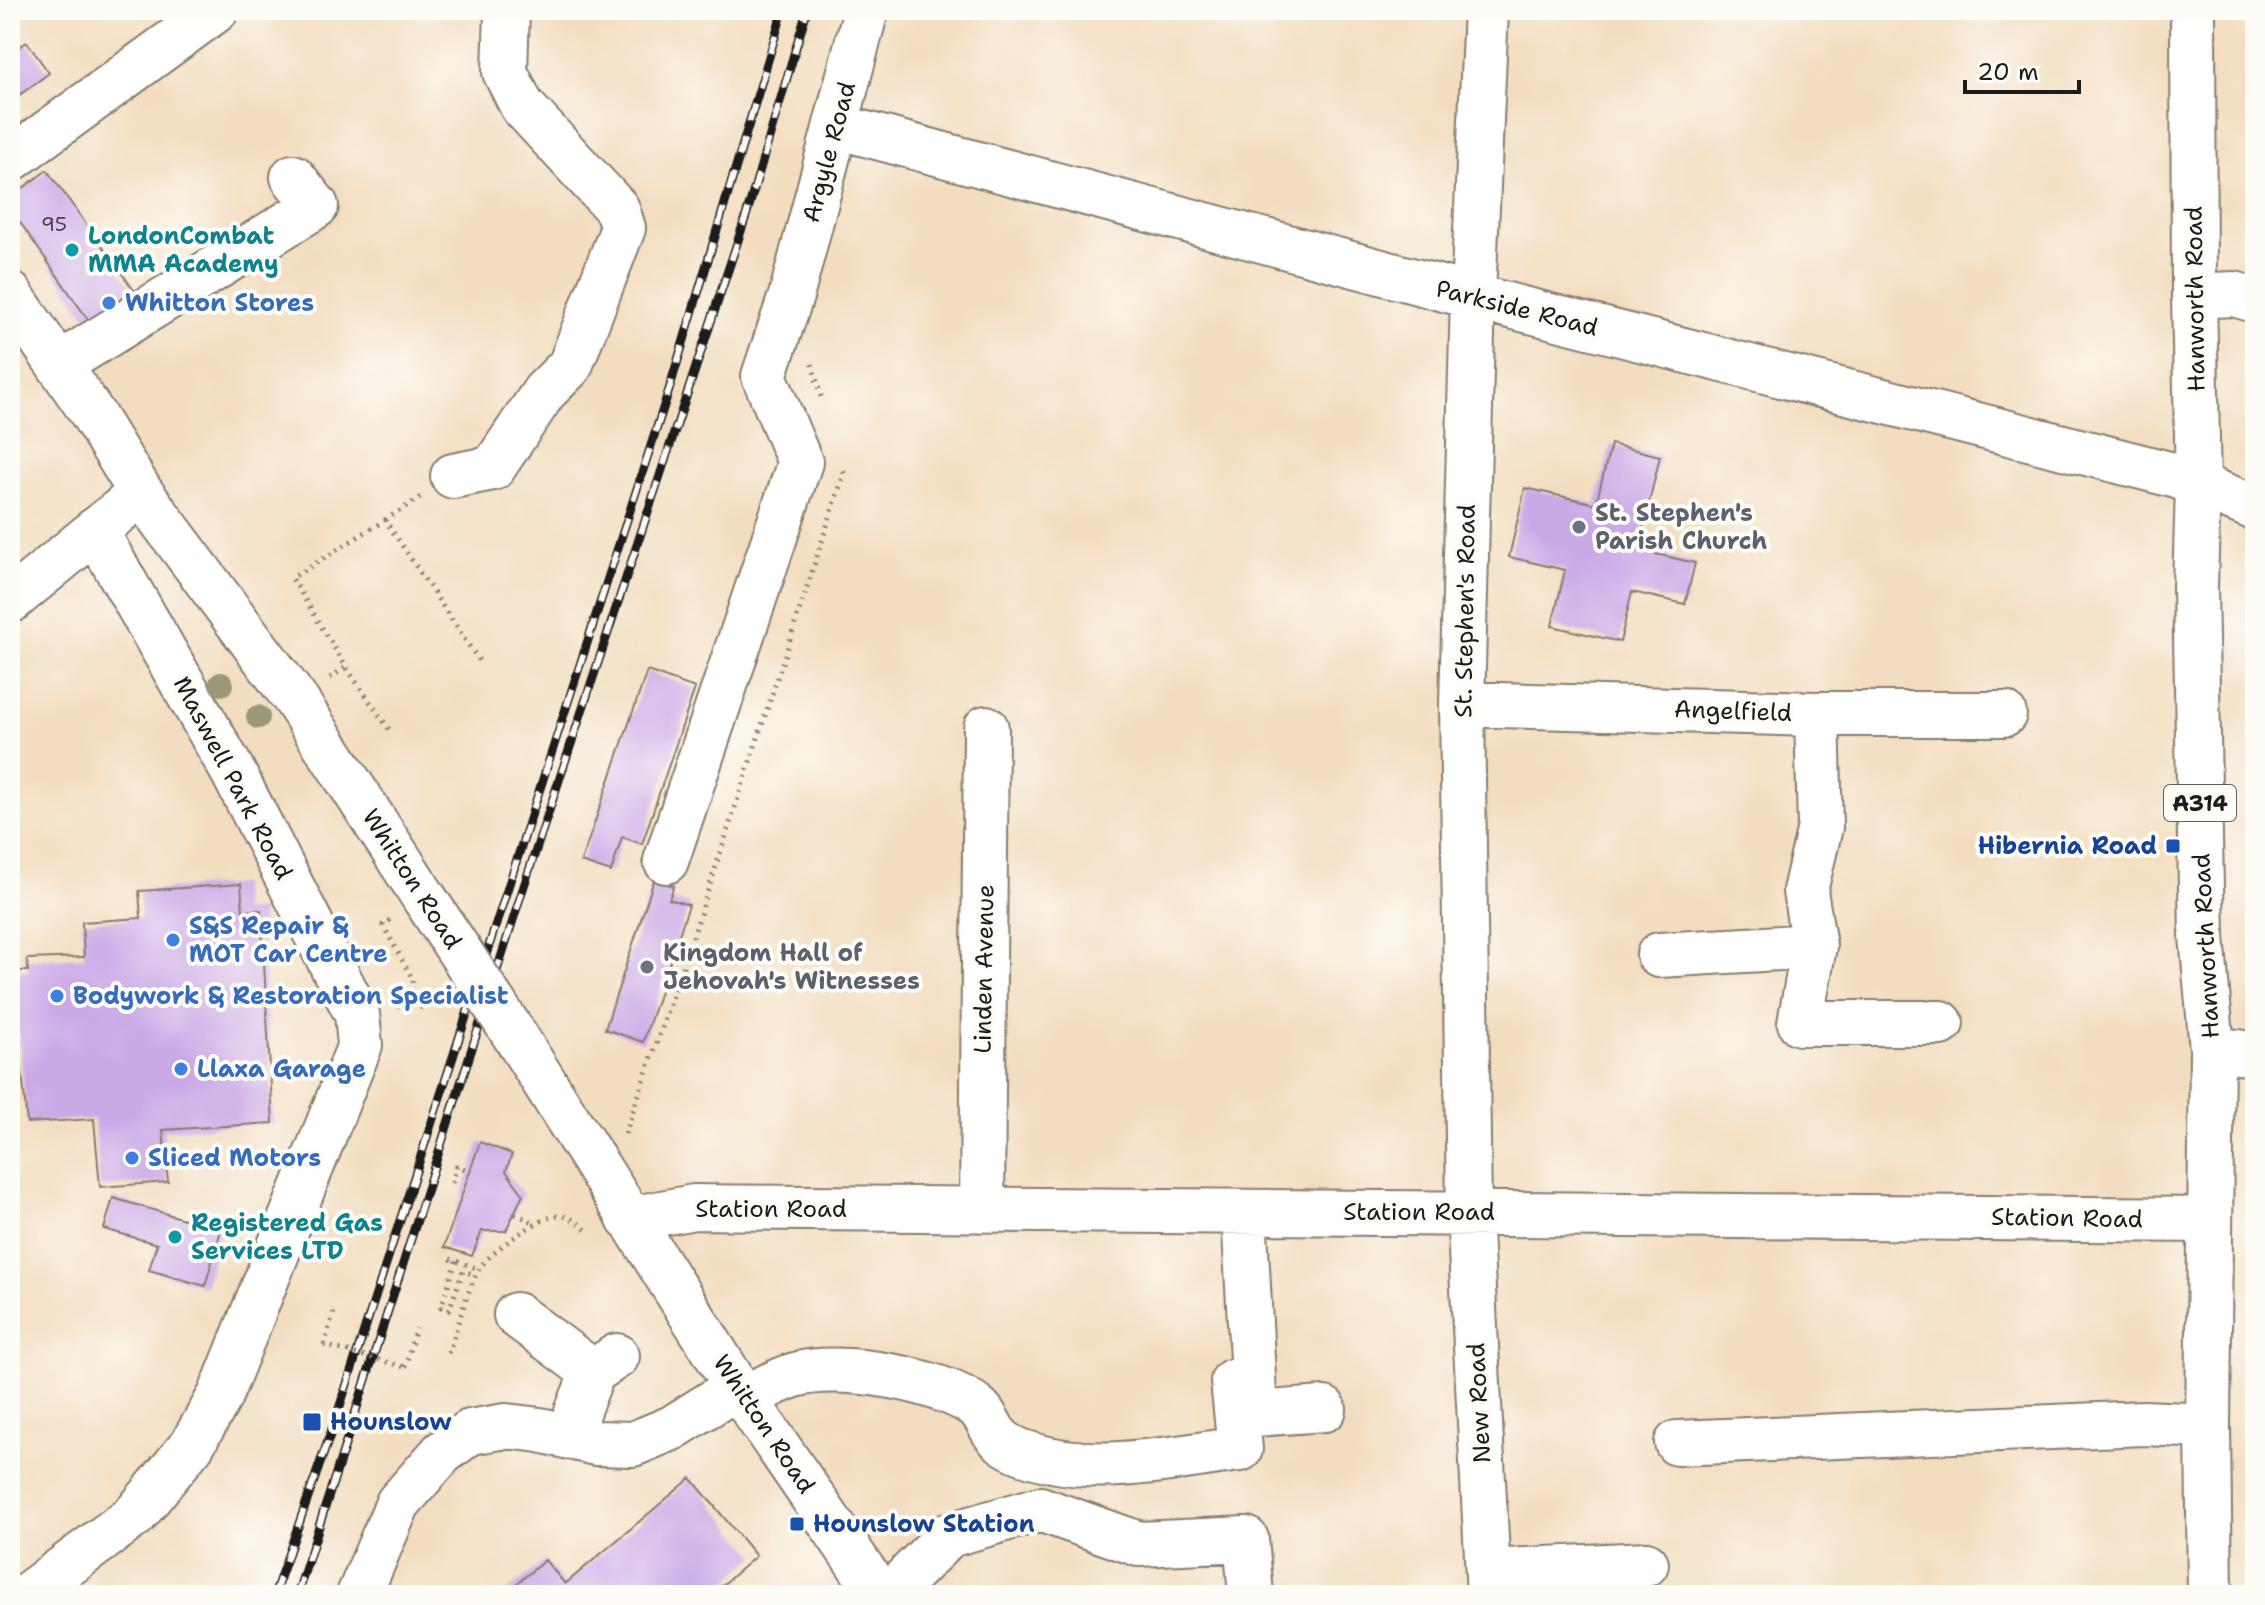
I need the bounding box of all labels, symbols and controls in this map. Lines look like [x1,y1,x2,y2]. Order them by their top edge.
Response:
scale bar [1965,44,2079,94]
text: 20 m [1977,56,2039,88]
street label: Argyle Road [795,78,863,226]
street label: Hanworth Road [2177,206,2213,392]
house number: 95 [41,211,67,237]
place label: LondonCombat MMA Academy [88,220,279,280]
marker: LondonCombat MMA Academy [63,241,81,259]
street label: Parkside Road [1433,272,1601,344]
place label: Whitton Stores [125,287,314,319]
marker: Whitton Stores [100,294,118,312]
place label: St. Stephen's Parish Church [1595,497,1767,557]
street label: St. Stephen's Road [1447,504,1483,718]
marker: St. Stephen's Parish Church [1570,518,1588,536]
street label: Maswell Park Road [166,671,300,885]
street label: Angelfield [1673,693,1793,729]
road number: A314 [2164,785,2236,821]
street label: Whitton Road [355,803,469,955]
place label: Hibernia Road [1978,830,2157,862]
marker: Hibernia Road [2164,837,2182,855]
street label: Hanworth Road [2185,852,2227,1040]
street label: Linden Avenue [967,884,1001,1054]
place label: S&S Repair & MOT Car Centre [189,910,388,970]
marker: S&S Repair & MOT Car Centre [164,931,182,949]
place label: Kingdom Hall of Jehovah's Witnesses [663,937,920,997]
marker: Kingdom Hall of Jehovah's Witnesses [638,958,656,976]
place label: Bodywork & Restoration Specialist [73,980,509,1012]
marker: Bodywork & Restoration Specialist [48,987,66,1005]
place label: Llaxa Garage [197,1053,366,1085]
marker: Llaxa Garage [172,1060,190,1078]
place label: Sliced Motors [148,1142,321,1174]
marker: Sliced Motors [123,1149,141,1167]
street label: Station Road [695,1193,847,1225]
street label: Station Road [1343,1196,1495,1228]
street label: Station Road [1991,1201,2143,1235]
place label: Registered Gas Services LTD [191,1207,383,1267]
marker: Registered Gas Services LTD [166,1228,184,1246]
street label: New Road [1460,1342,1498,1464]
street label: Whitton Road [706,1348,822,1500]
place label: Hounslow [330,1406,452,1438]
marker: Hounslow [301,1411,323,1433]
place label: Hounslow Station [813,1508,1035,1540]
marker: Hounslow Station [788,1515,806,1533]

